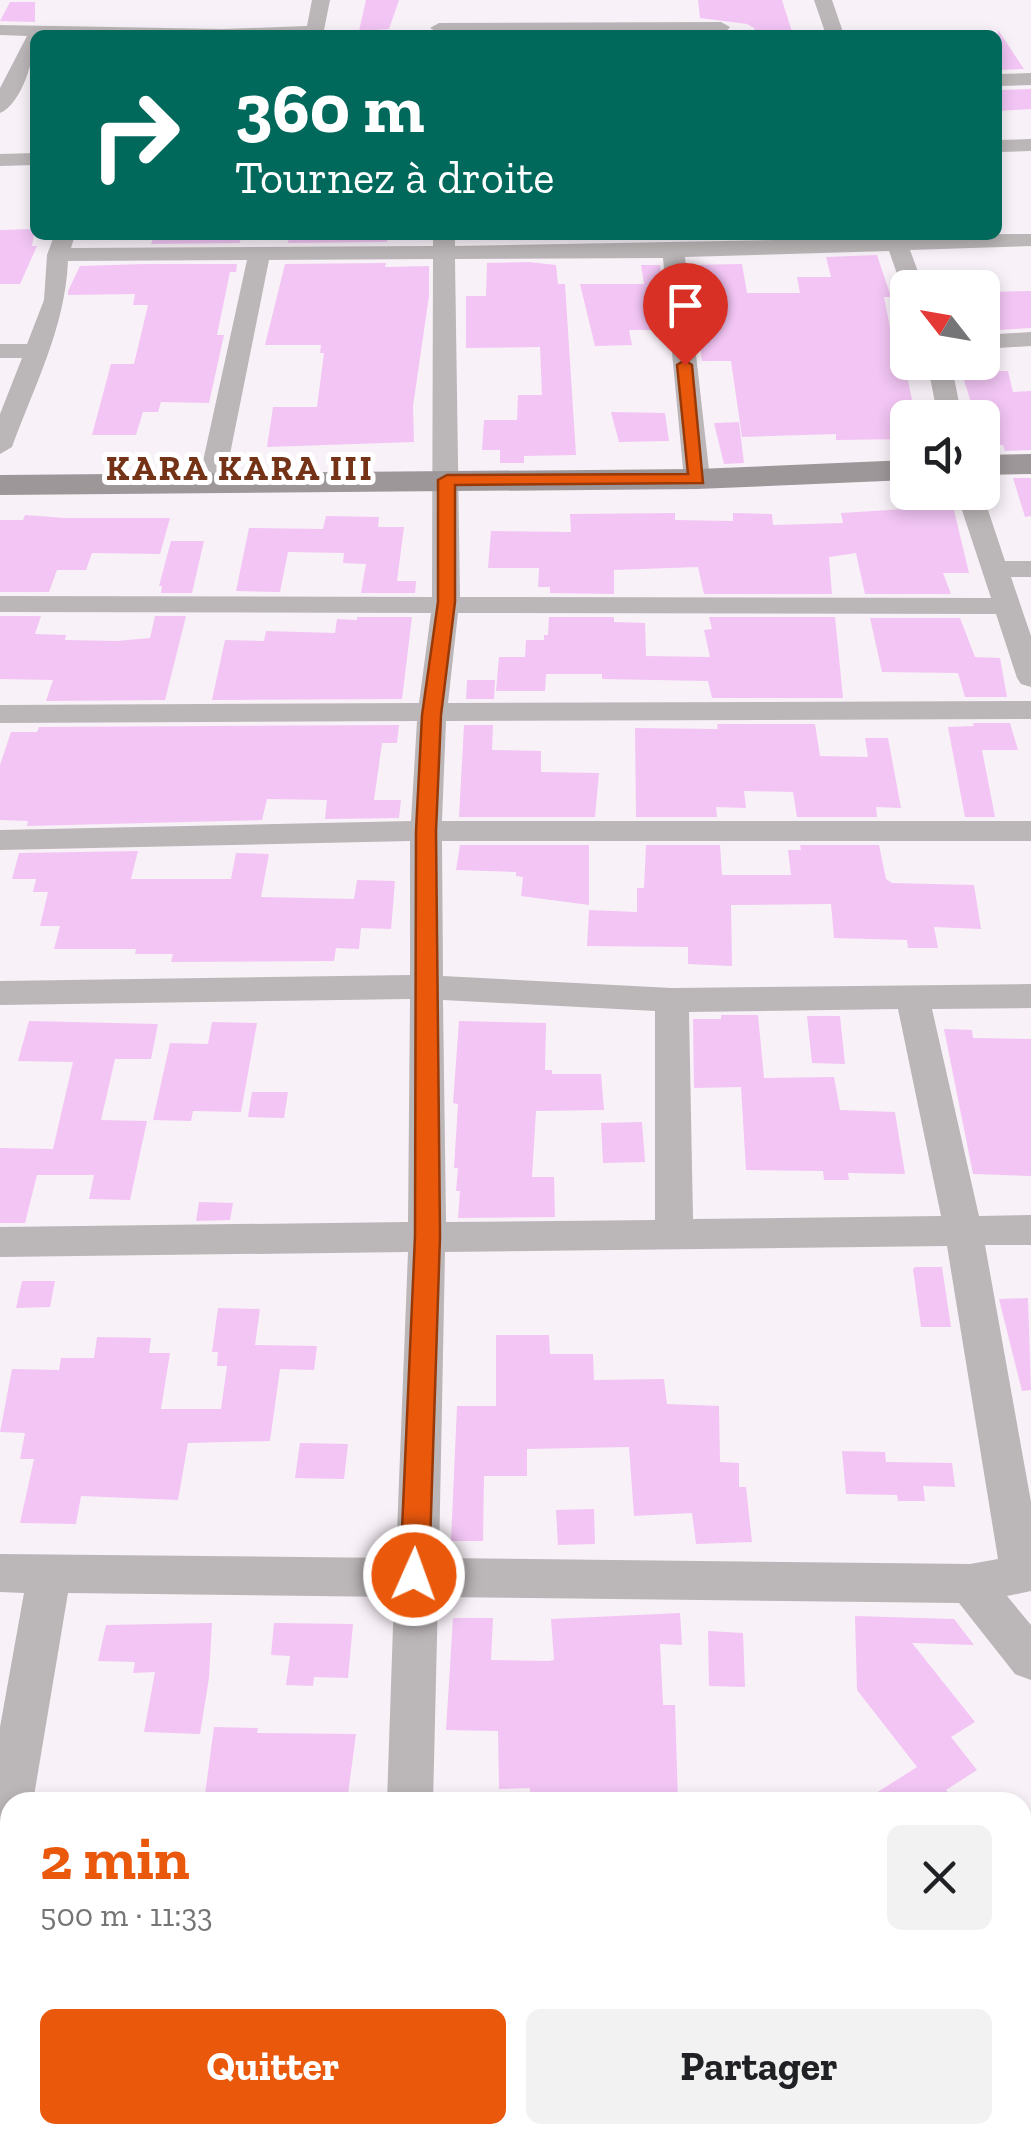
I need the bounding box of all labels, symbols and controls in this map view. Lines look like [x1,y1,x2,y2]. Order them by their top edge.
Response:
text: 360 m [235,66,425,150]
icon: right [70,70,200,200]
text: Tournez à droite [235,151,554,205]
pin [643,263,728,366]
north arrow [890,270,1000,380]
map controls [890,270,1000,510]
icon: arrive [658,278,713,333]
button: sound [890,400,1000,510]
district label: KARA KARA III [106,447,374,489]
position arrow [362,1523,466,1627]
text: 2 min [40,1822,190,1894]
button: close [887,1825,992,1930]
text: 500 m · 11:33 [40,1896,213,1934]
button: Quitter [40,2009,506,2124]
button: Partager [526,2009,992,2124]

